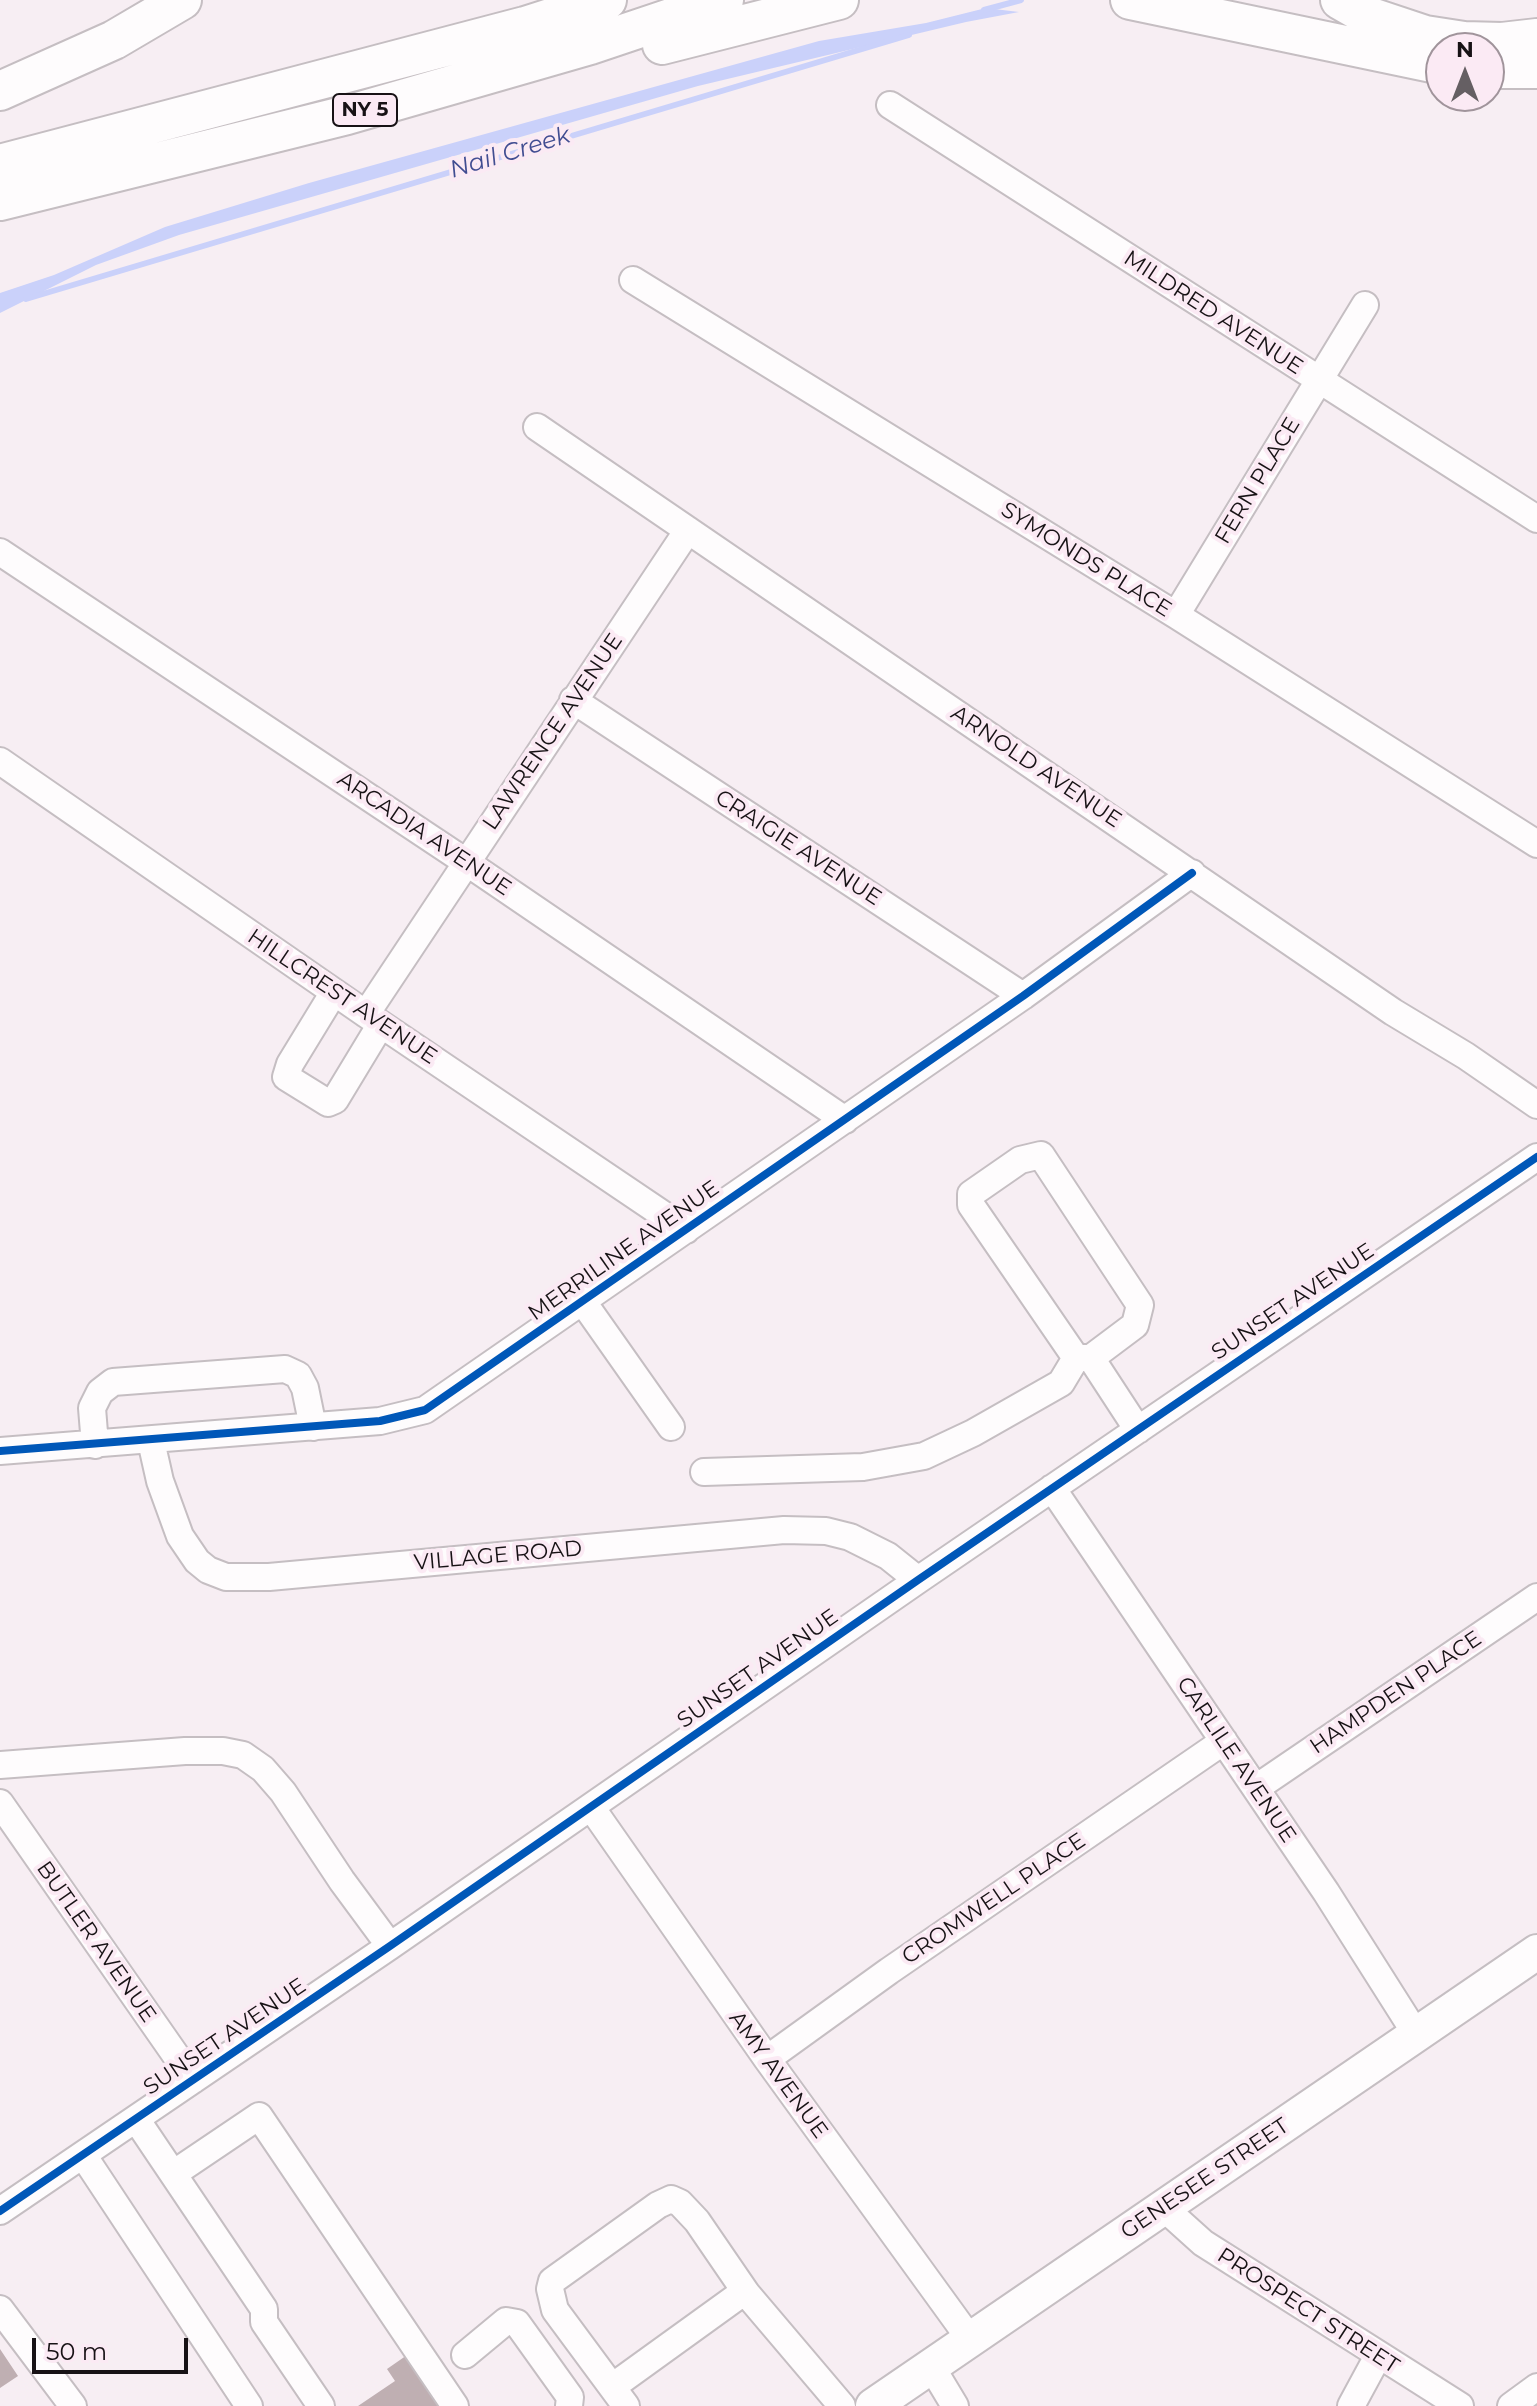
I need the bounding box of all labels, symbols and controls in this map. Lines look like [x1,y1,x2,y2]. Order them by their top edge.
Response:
north arrow [1425,32,1505,112]
text: N [1456,36,1474,63]
road number: NY 5 [333,94,397,126]
water label: Nail Creek [446,121,574,185]
street label: MILDRED AVENUE [1119,245,1307,381]
street label: FERN PLACE [1210,413,1306,549]
street label: SYMONDS PLACE [996,497,1176,623]
street label: LAWRENCE AVENUE [477,629,629,835]
street label: ARNOLD AVENUE [946,700,1126,834]
street label: ARCADIA AVENUE [332,766,516,902]
street label: CRAIGIE AVENUE [710,784,886,912]
street label: HILLCREST AVENUE [242,924,442,1070]
street label: MERRILINE AVENUE [523,1175,725,1327]
street label: SUNSET AVENUE [1207,1238,1379,1366]
street label: VILLAGE ROAD [413,1535,583,1577]
street label: SUNSET AVENUE [673,1604,843,1734]
street label: HAMPDEN PLACE [1305,1626,1487,1760]
street label: CARLILE AVENUE [1171,1672,1301,1848]
street label: CROMWELL PLACE [897,1828,1091,1970]
street label: BUTLER AVENUE [31,1856,161,2028]
street label: SUNSET AVENUE [139,1973,311,2101]
street label: AMY AVENUE [723,2006,833,2144]
street label: GENESEE STREET [1116,2113,1294,2245]
street label: PROSPECT STREET [1212,2242,1404,2380]
scale bar [36,2322,192,2372]
text: 50 m [46,2337,107,2366]

